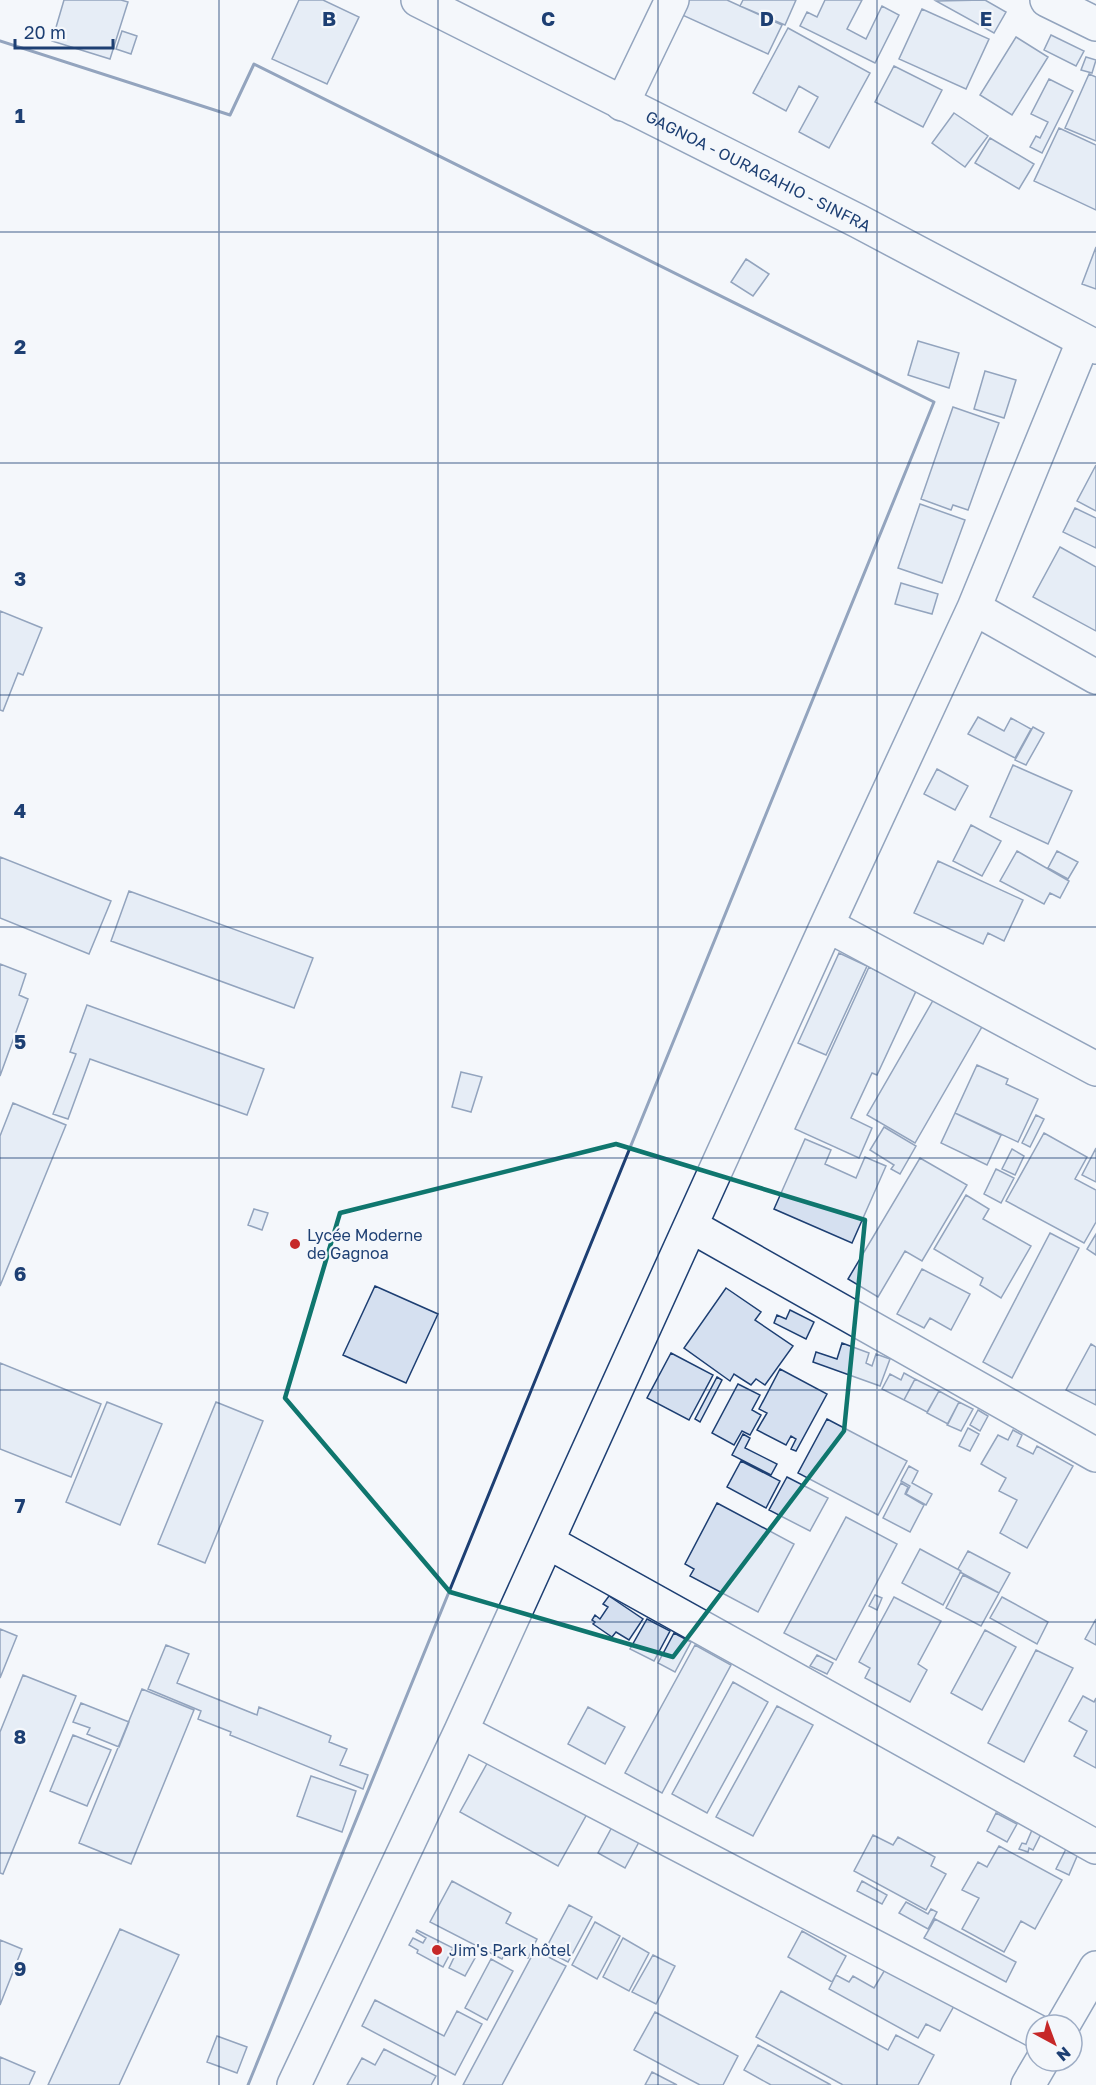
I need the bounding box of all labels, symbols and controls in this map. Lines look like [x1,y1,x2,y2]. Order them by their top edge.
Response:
text: B [322,6,336,30]
text: C [541,6,555,30]
text: D [760,6,774,30]
text: E [980,6,992,30]
scale bar [15,12,112,50]
text: 20 m [24,21,66,43]
text: 1 [15,103,25,127]
street label: GAGNOA - OURAGAHIO - SINFRA [642,106,875,236]
text: 2 [14,334,26,358]
text: 3 [14,566,26,590]
text: 4 [14,798,26,822]
text: 5 [14,1029,26,1053]
place label: Lycée Moderne de Gagnoa [307,1225,423,1263]
marker: Lycée Moderne de Gagnoa [288,1237,302,1251]
text: 6 [14,1261,26,1285]
text: 7 [15,1493,26,1517]
text: 8 [14,1724,26,1748]
place label: Jim's Park hôtel [449,1940,571,1960]
marker: Jim's Park hôtel [430,1943,444,1957]
text: 9 [14,1956,26,1980]
north arrow [1024,2013,1084,2073]
text: N [1053,2043,1075,2066]

